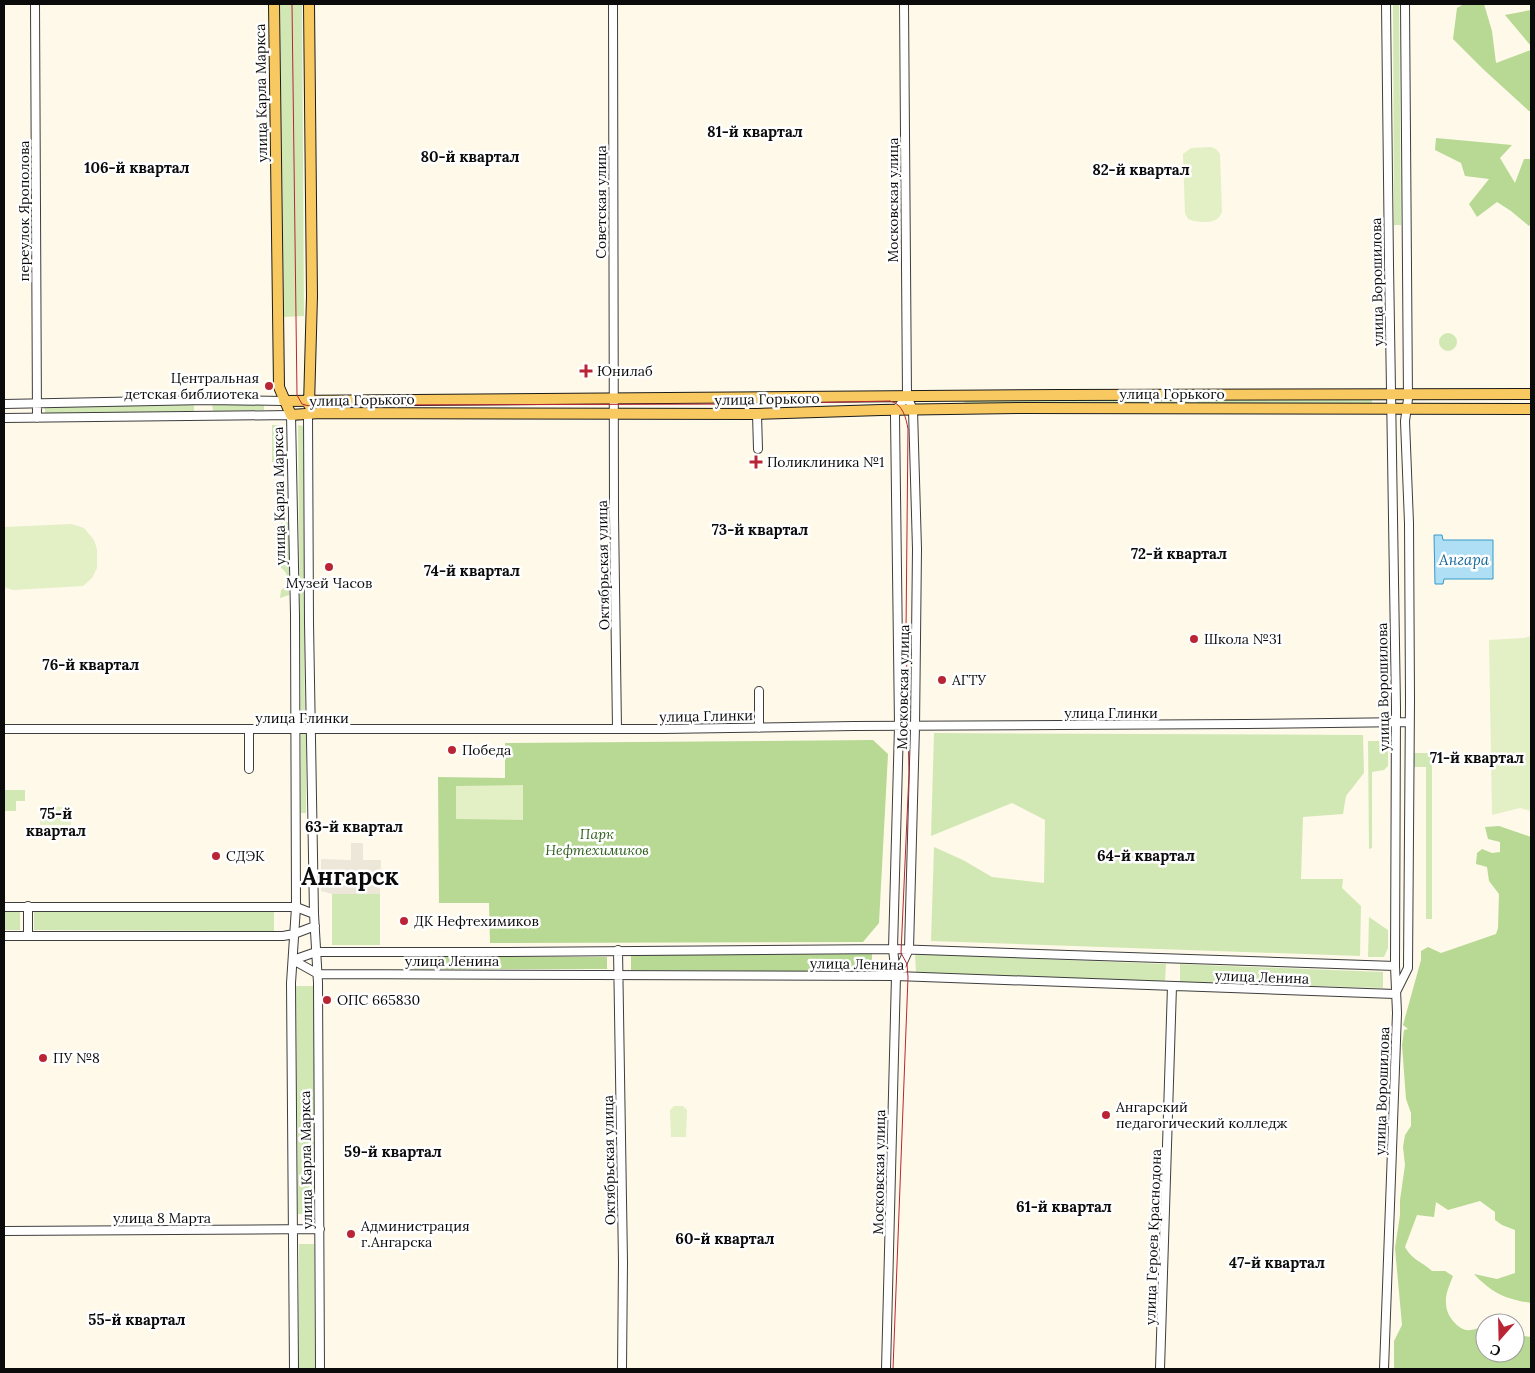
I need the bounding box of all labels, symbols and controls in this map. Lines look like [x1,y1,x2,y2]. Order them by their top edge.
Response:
street label: улица Карла Маркса [251,23,271,163]
district label: 81-й квартал [707,122,803,141]
street label: Московская улица [884,137,902,263]
street label: переулок Ярополова [15,141,33,281]
street label: Советская улица [592,145,610,259]
district label: 80-й квартал [420,147,520,166]
district label: 106-й квартал [84,158,190,177]
district label: 82-й квартал [1092,160,1190,179]
street label: улица Ворошилова [1367,217,1387,347]
place label: Юнилаб [597,362,653,380]
marker: Юнилаб [579,364,593,378]
place label: Центральная детская библиотека [124,369,259,403]
marker: Центральная детская библиотека [263,380,275,392]
street label: улица Горького [1119,385,1225,403]
street label: улица Горького [714,389,820,409]
street label: улица Горького [309,390,415,410]
street label: улица Карла Маркса [269,426,289,566]
place label: Поликлиника №1 [767,453,884,471]
marker: Поликлиника №1 [749,455,763,469]
street label: Октябрьская улица [593,500,613,630]
district label: 73-й квартал [712,520,808,539]
district label: 72-й квартал [1131,544,1227,563]
water label: Ангара [1438,550,1490,569]
marker: Музей Часов [323,561,335,573]
district label: 74-й квартал [424,561,520,580]
place label: Музей Часов [286,574,372,592]
street label: улица Ворошилова [1373,622,1393,752]
street label: Московская улица [893,624,913,750]
place label: Школа №31 [1204,630,1282,648]
marker: Школа №31 [1188,633,1200,645]
district label: 76-й квартал [43,655,139,674]
place label: АГТУ [951,671,986,689]
marker: АГТУ [936,674,948,686]
street label: улица Глинки [1064,704,1158,722]
street label: улица Глинки [659,706,753,726]
street label: улица Глинки [255,709,349,727]
place label: Победа [462,741,511,759]
marker: Победа [446,744,458,756]
district label: 71-й квартал [1430,748,1524,767]
district label: 75-й квартал [26,804,86,840]
district label: 63-й квартал [305,817,403,836]
park label: Парк Нефтехимиков [545,825,649,859]
district label: 64-й квартал [1097,846,1195,865]
place label: СДЭК [226,847,265,865]
marker: СДЭК [210,850,222,862]
district label: Ангарск [301,861,399,892]
place label: ДК Нефтехимиков [414,912,539,930]
marker: ДК Нефтехимиков [398,915,410,927]
street label: улица Ленина [405,952,499,970]
street label: улица Ленина [810,954,904,974]
street label: улица Ленина [1214,966,1310,988]
place label: ОПС 665830 [337,991,420,1009]
marker: ОПС 665830 [321,994,333,1006]
street label: улица Ворошилова [1371,1026,1393,1156]
place label: ПУ №8 [53,1049,100,1067]
marker: ПУ №8 [37,1052,49,1064]
street label: улица Карла Маркса [296,1090,316,1230]
street label: Октябрьская улица [599,1095,619,1225]
place label: Ангарский педагогический колледж [1115,1098,1288,1132]
street label: Московская улица [869,1109,889,1235]
marker: Ангарский педагогический колледж [1100,1109,1112,1121]
district label: 59-й квартал [344,1142,442,1161]
street label: улица Героев Краснодона [1141,1149,1165,1325]
district label: 61-й квартал [1016,1197,1112,1216]
street label: улица 8 Марта [113,1209,211,1227]
place label: Администрация г.Ангарска [360,1217,470,1251]
marker: Администрация г.Ангарска [345,1228,357,1240]
district label: 60-й квартал [675,1229,775,1248]
district label: 47-й квартал [1229,1253,1325,1272]
district label: 55-й квартал [88,1310,186,1329]
north arrow [1475,1313,1525,1363]
text: С [1488,1340,1503,1360]

